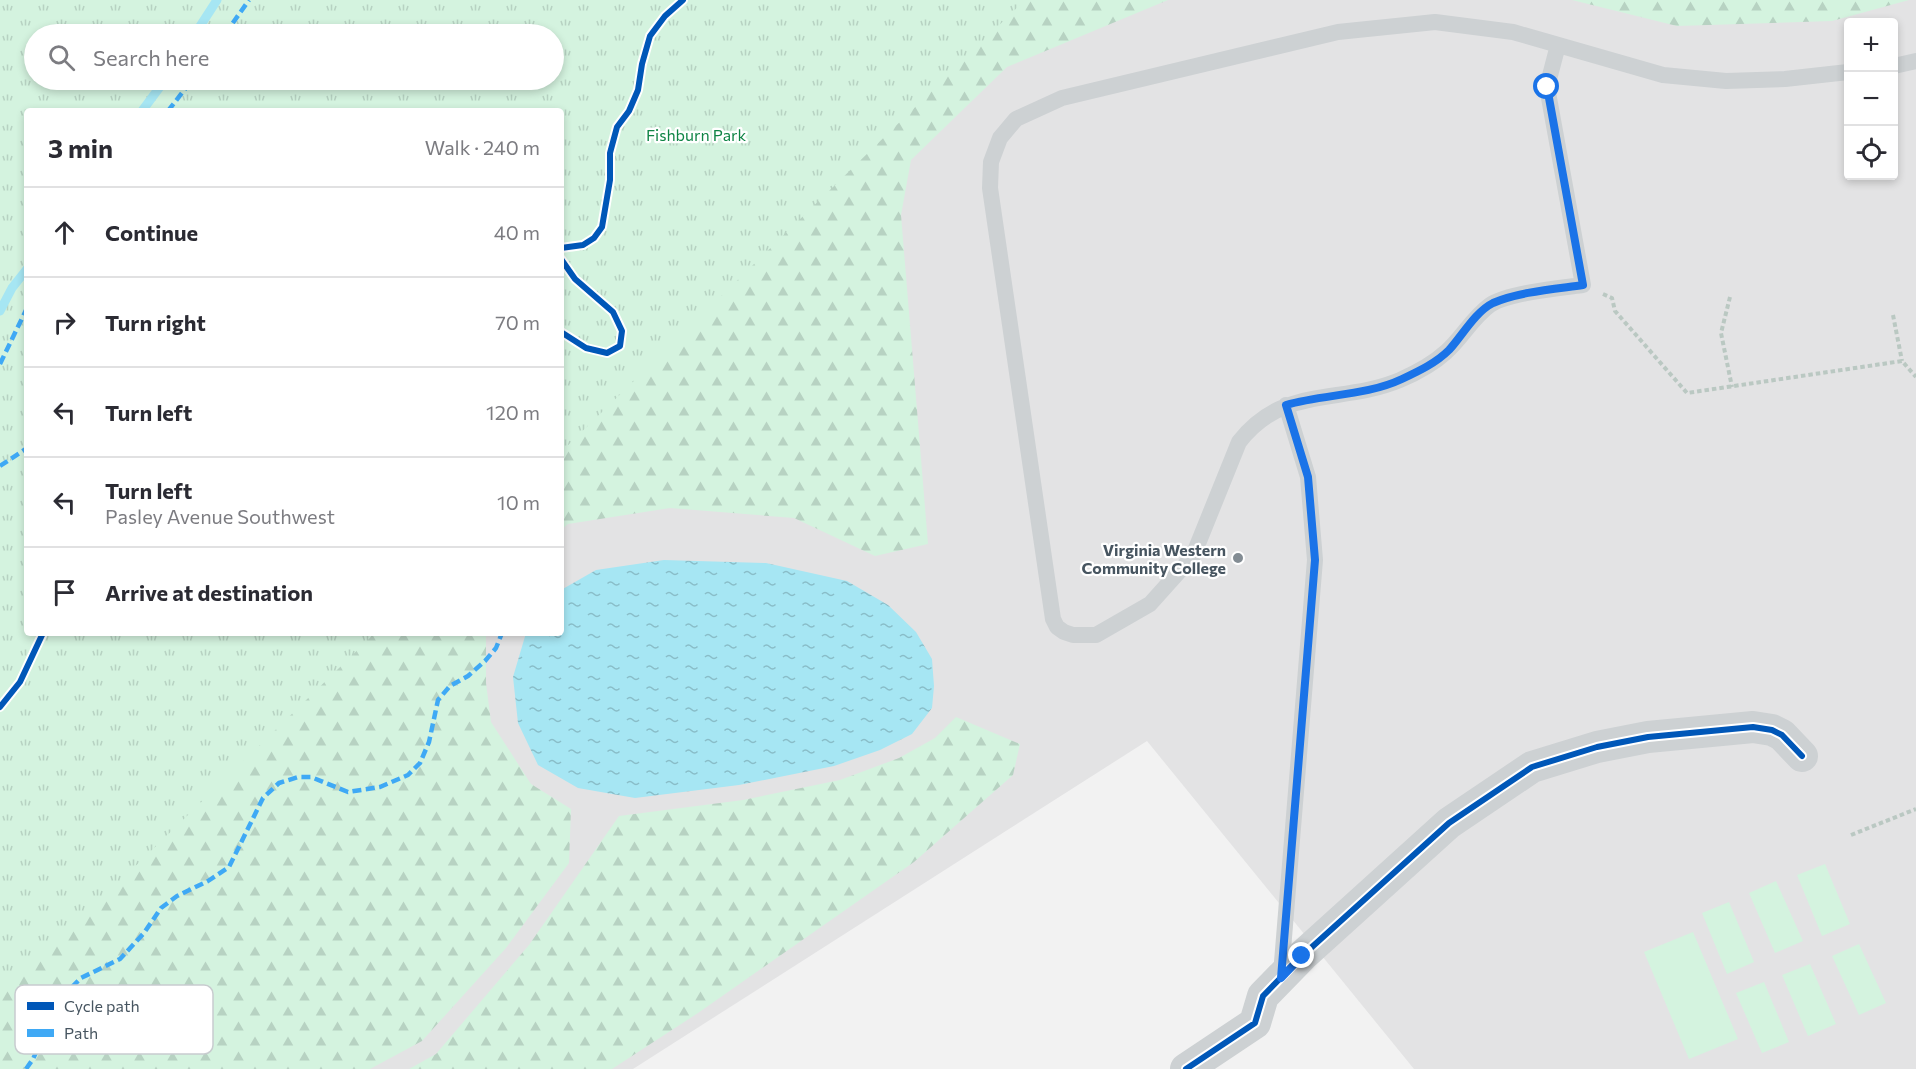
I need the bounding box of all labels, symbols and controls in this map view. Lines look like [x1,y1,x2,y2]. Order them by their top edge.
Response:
map controls [1844,18,1898,180]
button: + [1844,18,1898,72]
search box [24,24,564,90]
icon: search [45,41,78,74]
text: Search here [93,44,209,71]
button: − [1844,72,1898,126]
route start [1533,73,1559,99]
park label: Fishburn Park [646,125,746,144]
button: locate [1844,126,1898,180]
text: 3 min [48,132,113,163]
text: Walk · 240 m [425,135,540,159]
icon: ahead [48,216,81,249]
text: Continue [105,219,198,246]
text: 40 m [494,220,540,244]
icon: right [48,306,81,339]
text: Turn right [105,309,206,336]
text: 70 m [495,310,540,334]
icon: left [48,396,81,429]
text: Turn left [105,399,192,426]
text: 120 m [486,400,540,424]
text: Turn left [105,477,192,504]
icon: left [48,486,81,519]
text: 10 m [497,490,540,514]
text: Pasley Avenue Southwest [105,504,335,528]
place label: Virginia Western Community College [1081,540,1226,577]
marker: Virginia Western Community College [1231,551,1245,565]
icon: arrive [48,576,81,609]
text: Arrive at destination [105,579,313,606]
route end [1288,942,1314,968]
legend [15,985,213,1054]
text: Cycle path [64,996,140,1015]
text: Path [64,1023,98,1042]

